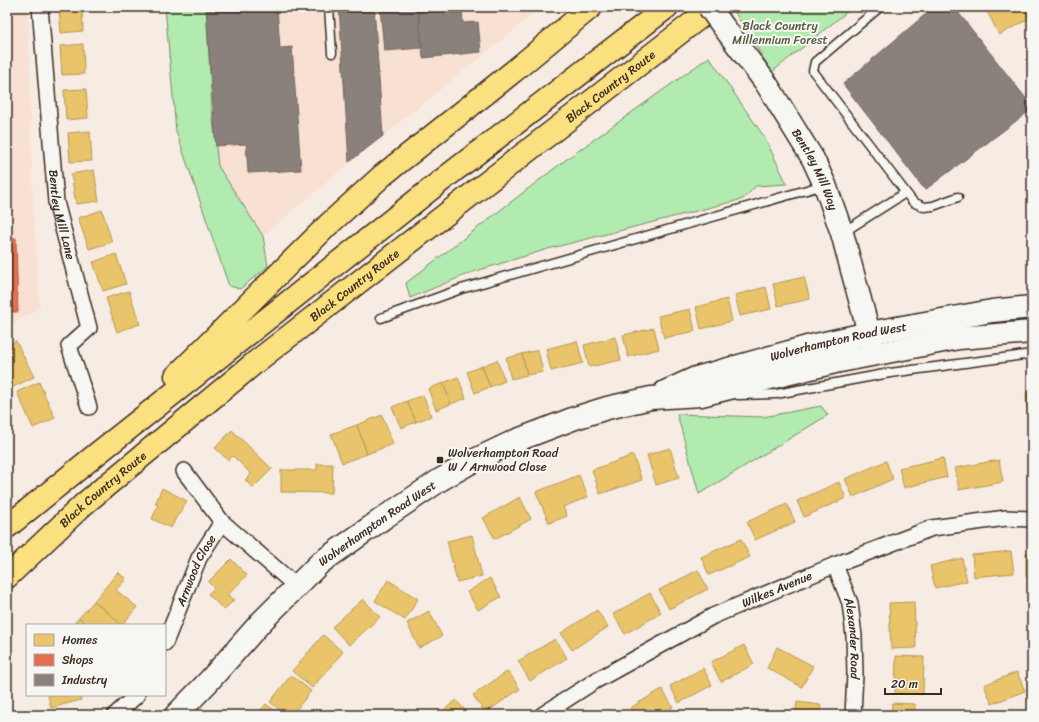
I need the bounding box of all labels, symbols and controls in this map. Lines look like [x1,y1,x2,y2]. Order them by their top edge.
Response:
park label: Black Country Millennium Forest [732,15,828,51]
street label: Black Country Route [560,44,661,129]
street label: Bentley Mill Way [786,124,844,214]
street label: Bentley Mill Lane [42,169,82,262]
street label: Black Country Route [305,243,405,328]
street label: Wolverhampton Road West [767,315,908,368]
place label: Wolverhampton Road W / Arnwood Close [448,442,559,478]
street label: Black Country Route [54,445,152,533]
marker: Wolverhampton Road W / Arnwood Close [435,455,445,465]
street label: Wolverhampton Road West [313,475,441,572]
street label: Arnwood Close [169,530,222,611]
street label: Wilkes Avenue [738,565,816,614]
street label: Alexander Road [837,593,866,680]
legend [26,624,166,696]
text: Homes [62,629,98,651]
text: Shops [62,649,93,671]
text: Industry [61,669,108,691]
scale bar [885,670,941,696]
text: 20 m [891,673,918,695]

